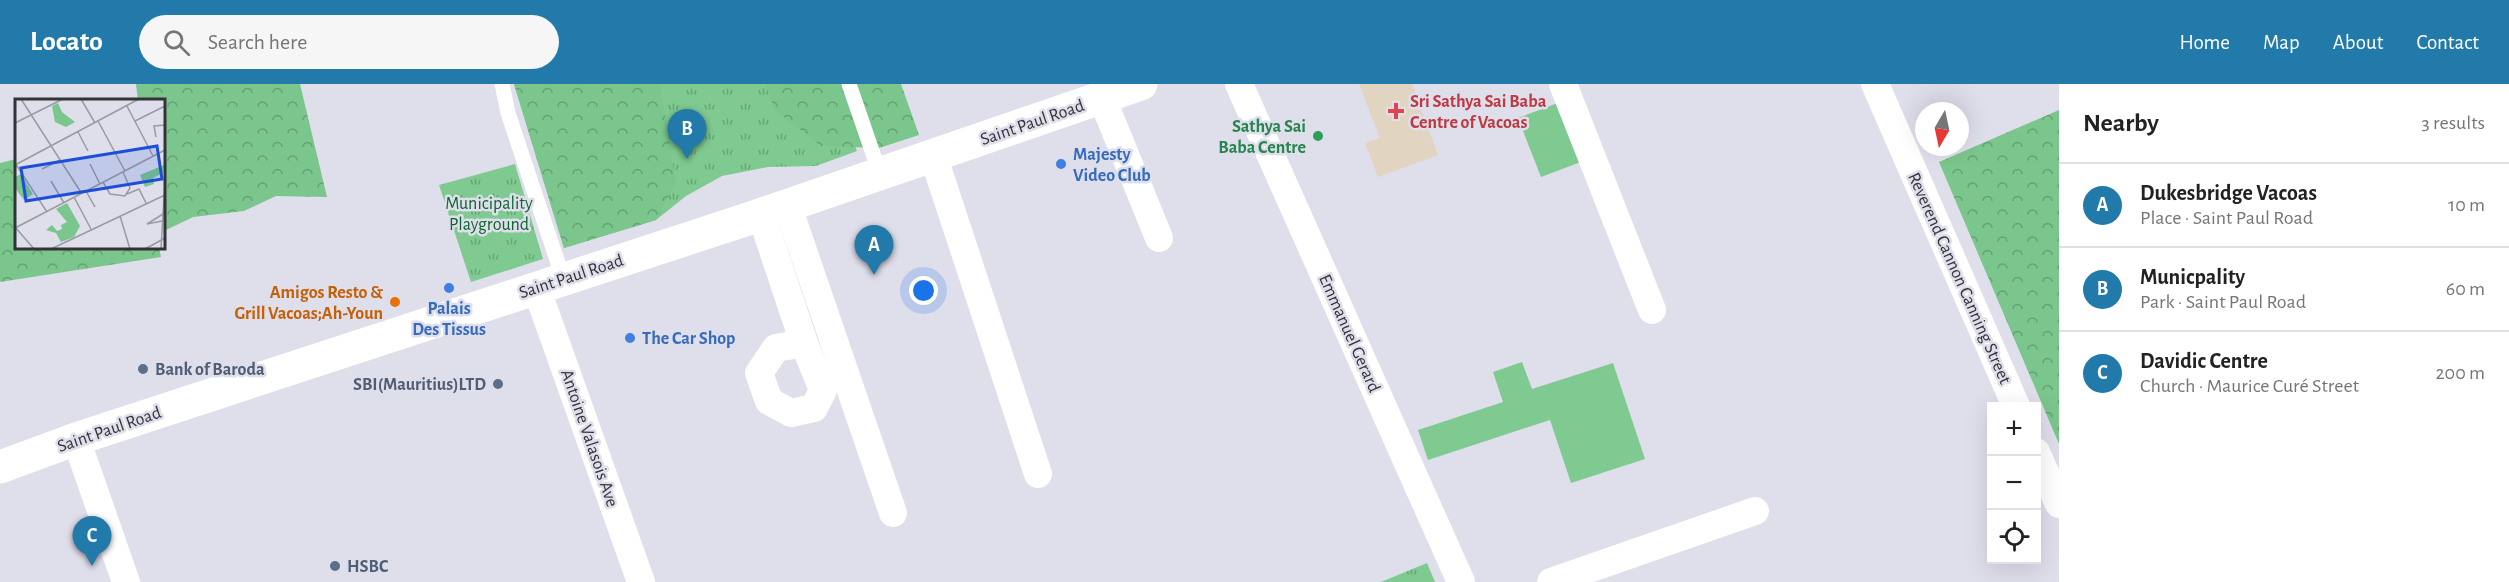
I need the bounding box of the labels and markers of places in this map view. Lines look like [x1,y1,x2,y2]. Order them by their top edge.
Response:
place label: Sri Sathya Sai Baba Centre of Vacoas [1410,93,1547,132]
marker: Sri Sathya Sai Baba Centre of Vacoas [1387,102,1405,120]
pin: B [668,110,706,159]
place label: Sathya Sai Baba Centre [1218,118,1306,157]
marker: Sathya Sai Baba Centre [1311,129,1325,143]
place label: Majesty Video Club [1073,146,1151,185]
marker: Majesty Video Club [1054,157,1068,171]
pin: A [854,226,894,275]
marker: Palais Des Tissus [442,281,456,295]
place label: Amigos Resto & Grill Vacoas;Ah-Youn [235,284,383,323]
marker: Amigos Resto & Grill Vacoas;Ah-Youn [388,295,402,309]
place label: Palais Des Tissus [412,300,486,339]
place label: The Car Shop [642,330,735,348]
marker: The Car Shop [623,331,637,345]
place label: Bank of Baroda [155,361,265,379]
marker: Bank of Baroda [136,362,150,376]
place label: SBI(Mauritius)LTD [353,376,486,394]
marker: SBI(Mauritius)LTD [491,377,505,391]
pin: C [72,516,112,566]
place label: HSBC [347,558,389,576]
marker: HSBC [328,559,342,573]

